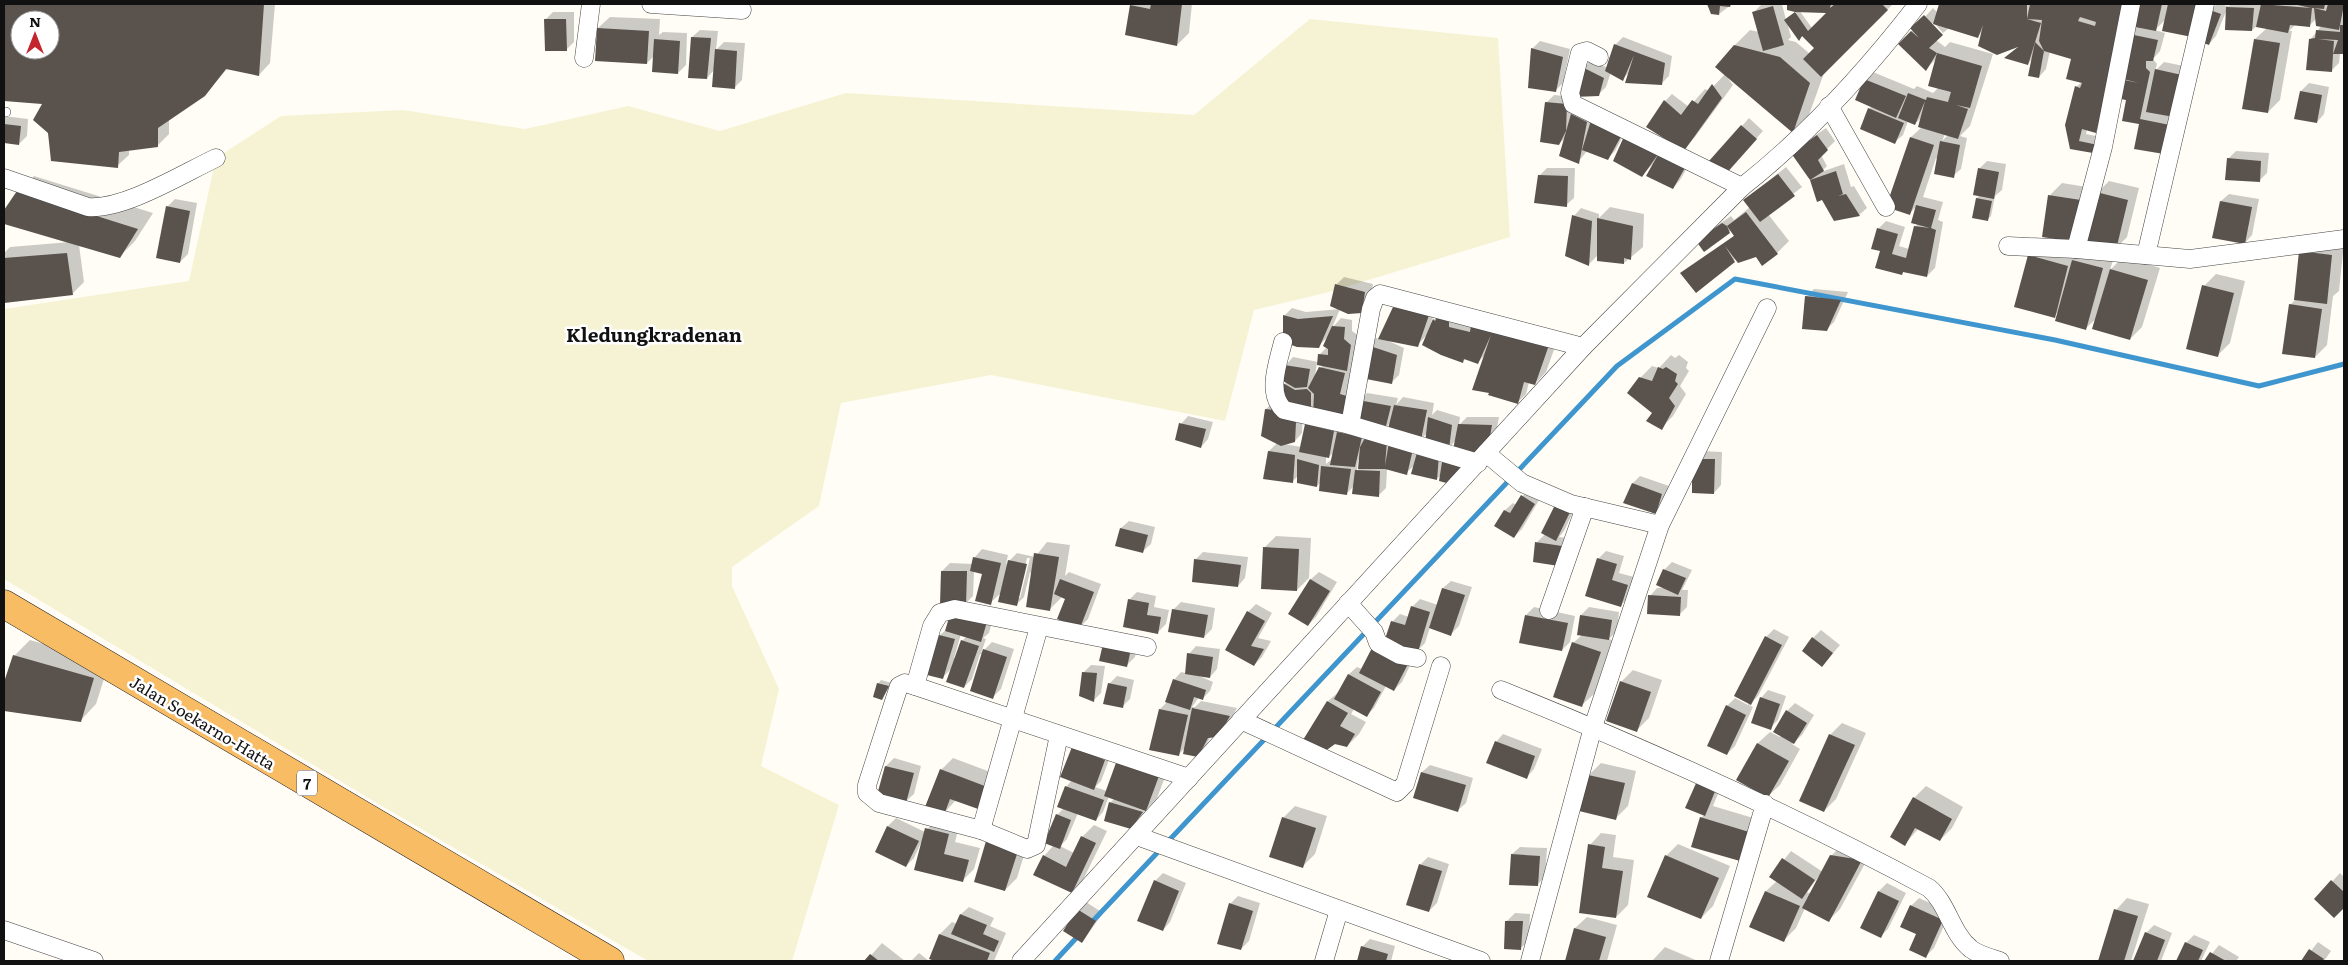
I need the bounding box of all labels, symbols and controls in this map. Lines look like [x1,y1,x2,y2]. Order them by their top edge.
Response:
north arrow [10,10,60,60]
text: N [29,11,41,31]
district label: Kledungkradenan [566,320,742,348]
street label: Jalan Soekarno-Hatta [126,669,281,775]
road number: 7 [297,770,317,796]

